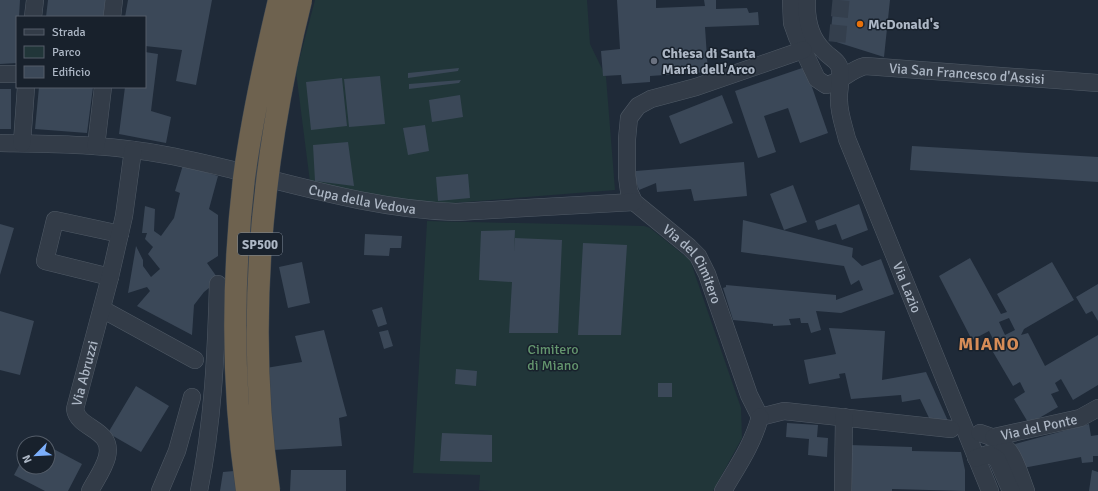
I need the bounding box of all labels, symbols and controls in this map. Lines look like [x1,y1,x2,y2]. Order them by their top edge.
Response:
legend [16,16,146,88]
place label: McDonald's [868,16,939,33]
marker: McDonald's [855,19,865,29]
text: Strada [52,25,86,40]
text: Parco [52,45,81,60]
place label: Chiesa di Santa Maria dell'Arco [662,45,756,78]
marker: Chiesa di Santa Maria dell'Arco [649,56,659,66]
street label: Via San Francesco d'Assisi [888,60,1045,88]
text: Edificio [52,65,90,80]
street label: Cupa della Vedova [307,181,417,218]
street label: Via del Cimitero [659,221,725,306]
road number: SP500 [238,233,282,255]
street label: Via Lazio [889,259,925,315]
district label: MIANO [958,333,1020,355]
street label: Via Abruzzi [68,339,102,408]
park label: Cimitero di Miano [527,341,579,374]
street label: Via del Ponte [999,411,1079,444]
north arrow [16,435,56,475]
text: N [20,453,35,465]

